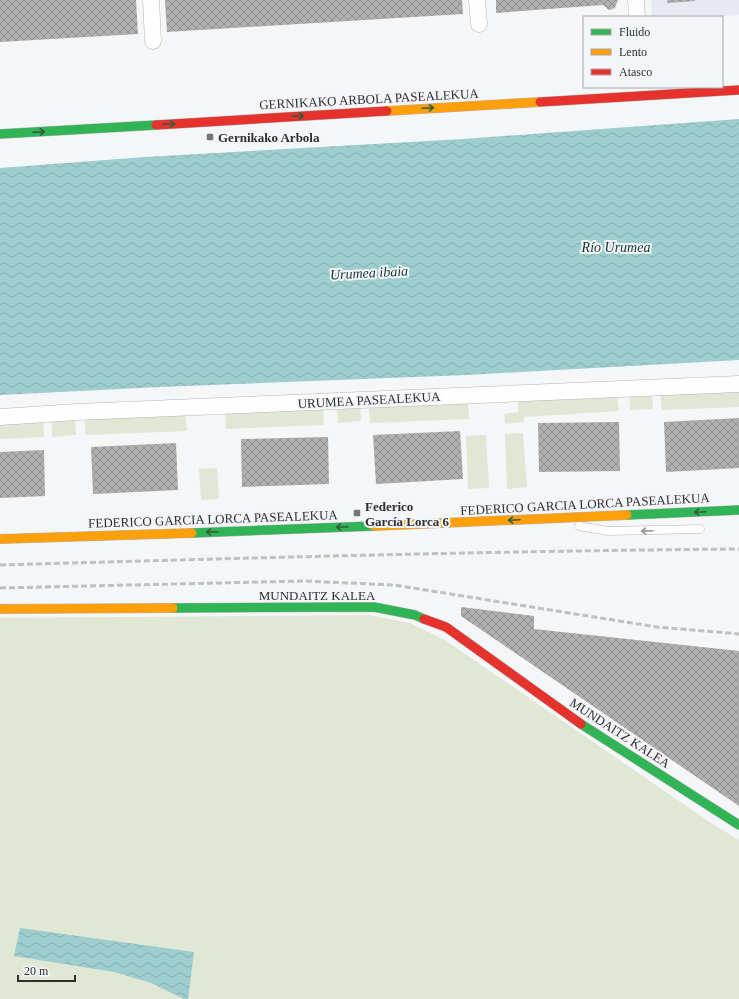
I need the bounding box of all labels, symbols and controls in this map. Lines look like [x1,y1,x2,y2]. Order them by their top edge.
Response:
legend [583,16,723,88]
text: Fluido [619,25,650,39]
text: Lento [619,45,647,59]
text: Atasco [619,65,652,79]
street label: GERNIKAKO ARBOLA PASEALEKUA [259,86,480,112]
one-way arrow [421,105,434,112]
one-way arrow [291,113,304,120]
one-way arrow [162,120,175,127]
one-way arrow [32,128,45,135]
place label: Gernikako Arbola [218,130,320,145]
marker: Gernikako Arbola [205,132,215,142]
water label: Río Urumea [581,240,650,255]
water label: Urumea ibaia [330,263,408,283]
street label: URUMEA PASEALEKUA [297,389,441,411]
street label: FEDERICO GARCIA LORCA PASEALEKUA [460,490,711,518]
place label: Federico García Lorca 6 [365,499,450,529]
street label: FEDERICO GARCIA LORCA PASEALEKUA [88,507,339,531]
marker: Federico García Lorca 6 [352,508,362,518]
one-way arrow [694,508,707,515]
one-way arrow [508,516,521,524]
one-way arrow [336,524,349,531]
one-way arrow [641,527,654,534]
one-way arrow [206,528,219,536]
street label: MUNDAITZ KALEA [259,588,376,603]
street label: MUNDAITZ KALEA [567,695,673,771]
scale bar [18,957,75,983]
text: 20 m [24,964,49,978]

